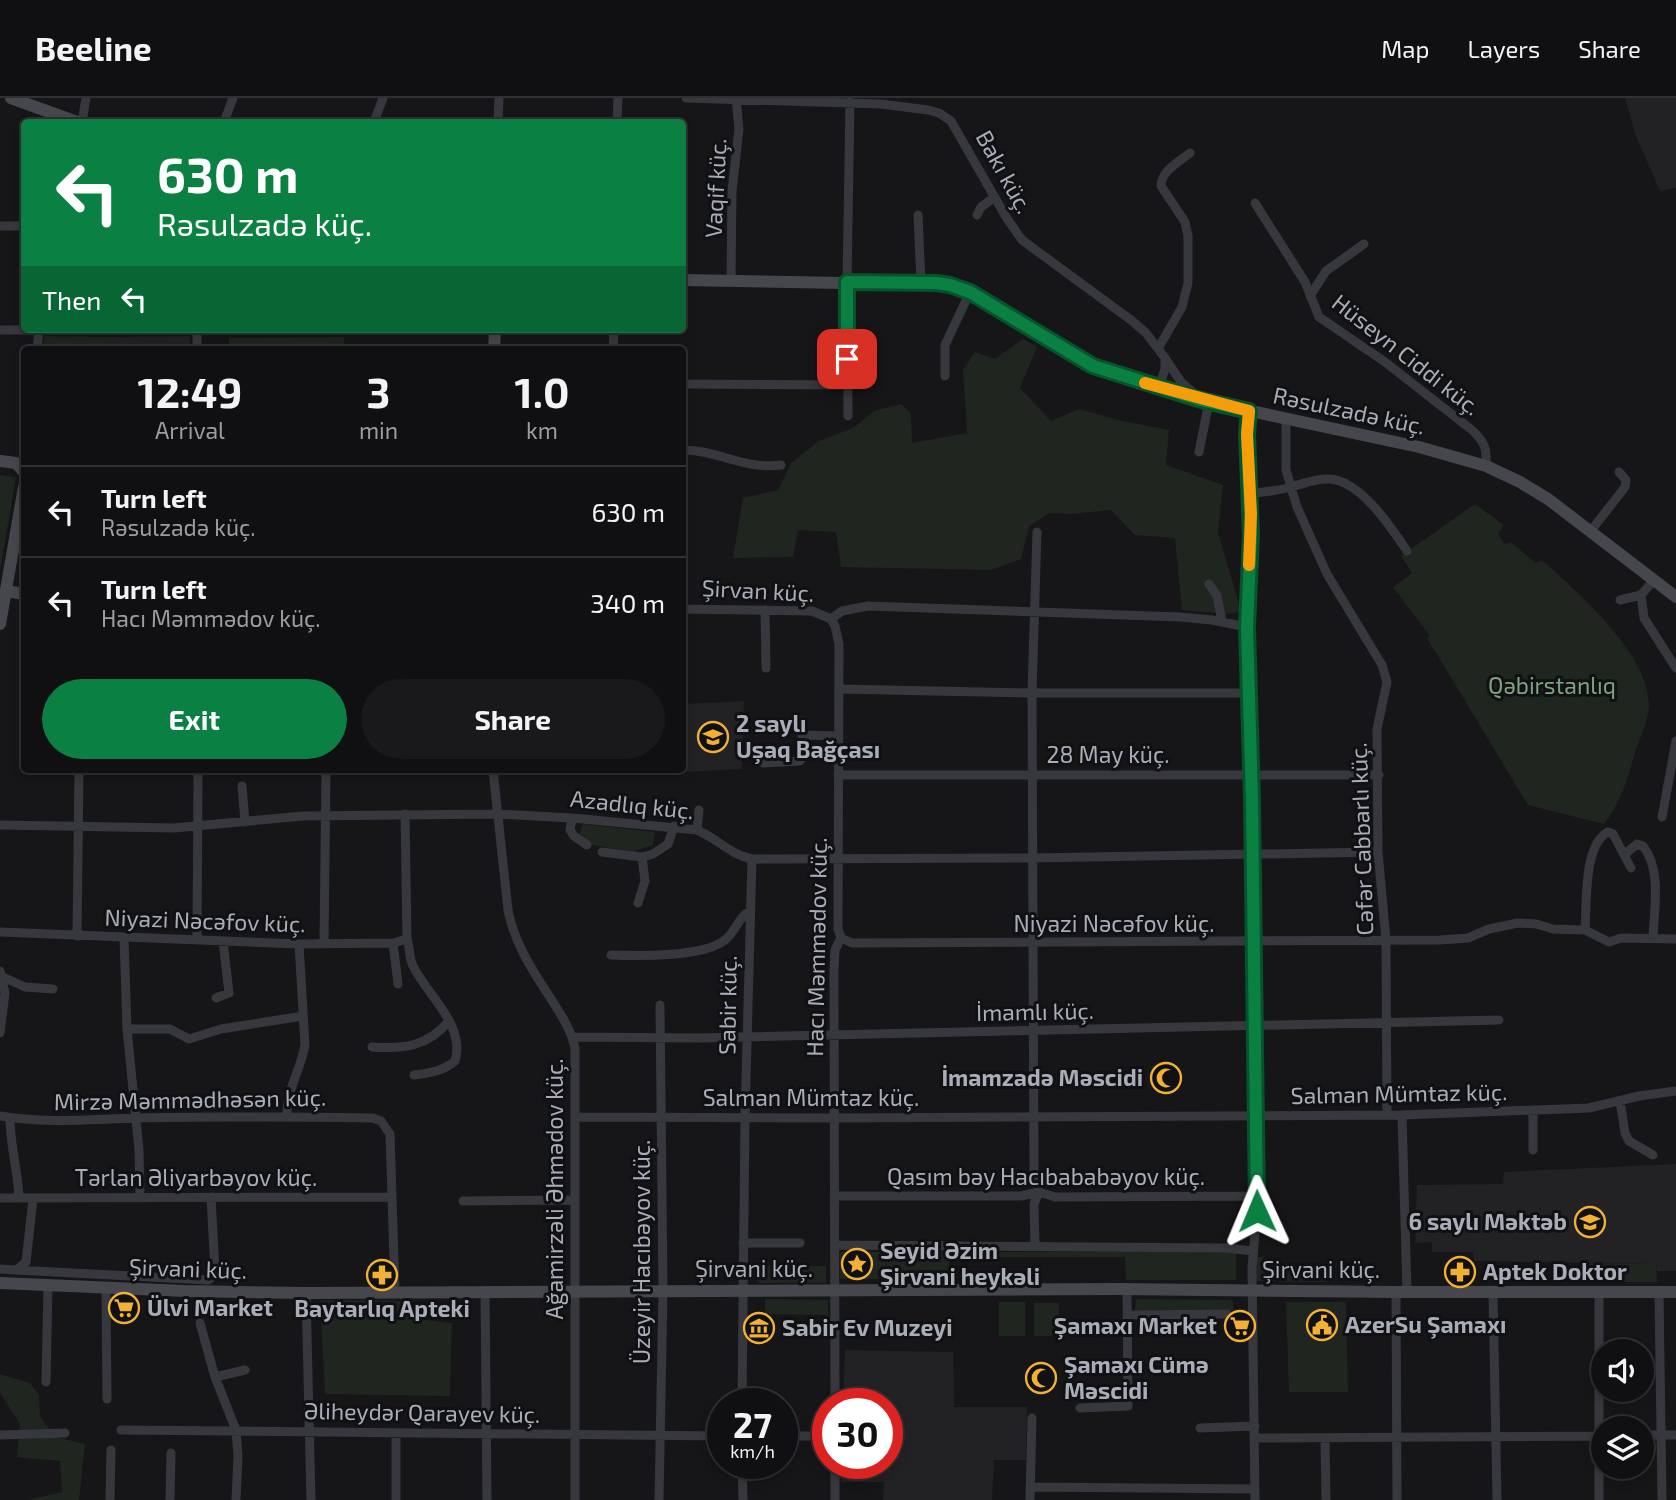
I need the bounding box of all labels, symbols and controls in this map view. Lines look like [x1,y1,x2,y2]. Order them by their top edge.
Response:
text: Beeline [35,28,152,68]
text: Map [1381,34,1429,63]
text: Layers [1467,34,1540,63]
text: Share [1578,34,1641,63]
street label: Bakı küç. [970,125,1039,218]
street label: Vaqif küç. [698,137,733,238]
text: 630 m [157,144,298,203]
icon: left [42,147,133,238]
text: Rəsulzadə küç. [157,204,372,242]
icon: left [115,280,153,318]
text: Then [42,284,101,315]
street label: Hüseyn Ciddi küç. [1326,288,1486,422]
pin [817,329,877,389]
icon: arrive [828,340,866,378]
text: 12:49 [138,366,242,416]
text: 3 [367,366,390,416]
text: 1.0 [515,366,570,416]
street label: Rəsulzadə küç. [1271,380,1428,441]
text: Arrival [155,416,225,444]
text: min [359,416,398,444]
text: km [526,416,558,444]
text: Turn left [101,482,207,513]
icon: left [42,493,80,531]
text: 630 m [591,496,665,527]
text: Rəsulzadə küç. [101,513,256,541]
text: Turn left [101,573,207,604]
street label: Şirvan küç. [701,573,815,608]
icon: left [42,584,80,622]
text: 340 m [590,587,665,618]
text: Hacı Məmmədov küç. [101,604,321,632]
park label: Qəbirstanlıq [1488,671,1616,699]
button: Exit [42,679,347,759]
button: Share [361,679,665,759]
place label: 2 saylı Uşaq Bağçası [736,709,880,765]
school or university icon: 2 saylı Uşaq Bağçası [696,720,730,754]
street label: 28 May küç. [1047,740,1169,769]
street label: Cəfər Cabbarlı küç. [1344,742,1379,936]
street label: Azadlıq küç. [569,784,695,825]
street label: Hacı Məmmədov küç. [800,837,833,1057]
street label: Niyazi Nəcəfov küç. [104,903,306,938]
street label: Niyazi Nəcəfov küç. [1014,909,1214,938]
street label: Sabir küç. [712,955,743,1055]
street label: İmamlı küç. [976,996,1094,1027]
street label: Ağamirzəli Əhmədov küç. [540,1058,569,1320]
mosque icon: İmamzadə Məscidi [1149,1061,1183,1095]
place label: İmamzadə Məscidi [941,1063,1143,1091]
street label: Salman Mümtaz küç. [1290,1077,1508,1110]
street label: Mirzə Məmmədhəsən küç. [54,1083,326,1116]
street label: Salman Mümtaz küç. [703,1083,919,1112]
street label: Üzeyir Hacıbəyov küç. [627,1140,656,1364]
street label: Qasım bəy Hacıbababəyov küç. [887,1162,1205,1191]
street label: Tərlan Əliyarbəyov küç. [75,1163,317,1192]
position arrow [1220,1174,1294,1248]
school or university icon: 6 saylı Məktəb [1573,1205,1607,1239]
place label: 6 saylı Məktəb [1408,1207,1567,1235]
place label: Seyid Əzim Şirvani heykəli [880,1236,1040,1291]
place icon: Seyid Əzim Şirvani heykəli [840,1247,874,1281]
street label: Şirvani küç. [129,1252,248,1285]
street label: Şirvani küç. [695,1254,813,1283]
street label: Şirvani küç. [1262,1255,1380,1284]
pharmacy icon: Aptek Doktor [1443,1255,1477,1289]
place label: Aptek Doktor [1483,1257,1627,1285]
pharmacy icon: Baytarlıq Apteki [365,1258,399,1292]
supermarket icon: Ülvi Market [107,1291,141,1325]
place label: Ülvi Market [147,1293,273,1321]
place label: Baytarlıq Apteki [294,1294,470,1322]
public building icon: AzerSu Şamaxı [1305,1308,1339,1342]
supermarket icon: Şamaxı Market [1223,1309,1257,1343]
place label: AzerSu Şamaxı [1345,1310,1506,1339]
museum icon: Sabir Ev Muzeyi [742,1311,776,1345]
place label: Şamaxı Market [1054,1311,1217,1340]
place label: Sabir Ev Muzeyi [782,1313,953,1341]
map controls [1591,1339,1654,1479]
button: sound [1591,1339,1654,1402]
place label: Şamaxı Cümə Məscidi [1064,1350,1209,1404]
mosque icon: Şamaxı Cümə Məscidi [1024,1361,1058,1395]
speed limit sign: 30 [812,1388,903,1479]
street label: Əliheydər Qarayev küç. [304,1396,541,1429]
text: 27 [733,1403,772,1445]
button: layers [1591,1416,1654,1479]
text: km/h [730,1440,775,1462]

